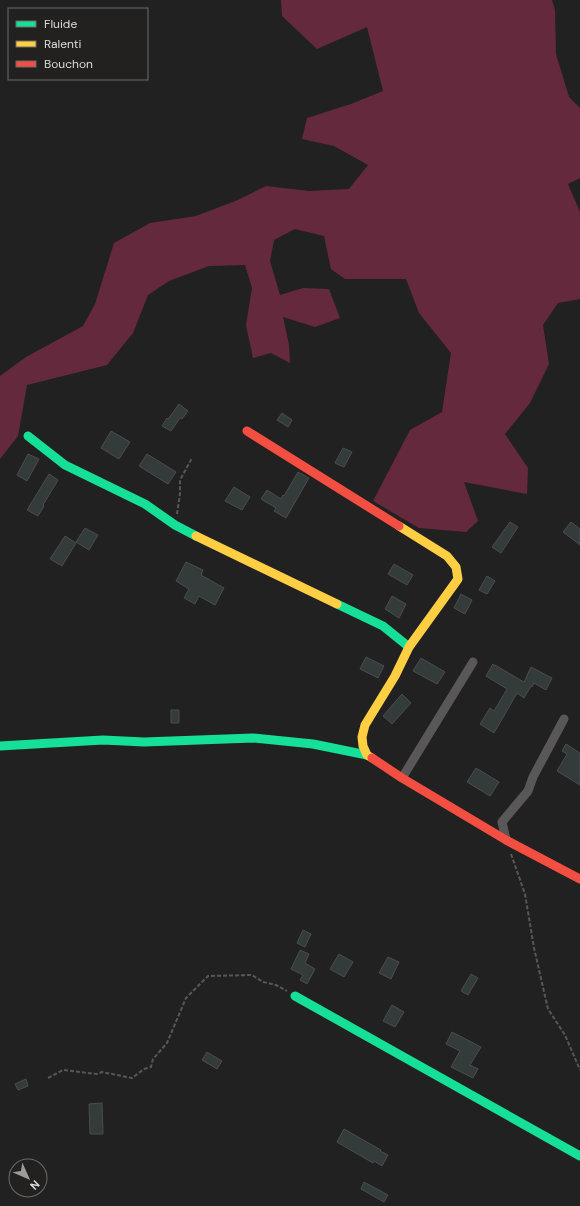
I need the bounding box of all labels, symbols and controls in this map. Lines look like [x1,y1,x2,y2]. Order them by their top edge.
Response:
legend [8,8,148,80]
text: Fluide [44,16,77,32]
text: Ralenti [44,36,82,52]
text: Bouchon [44,56,93,72]
north arrow [8,1158,48,1198]
text: N [27,1177,43,1193]

